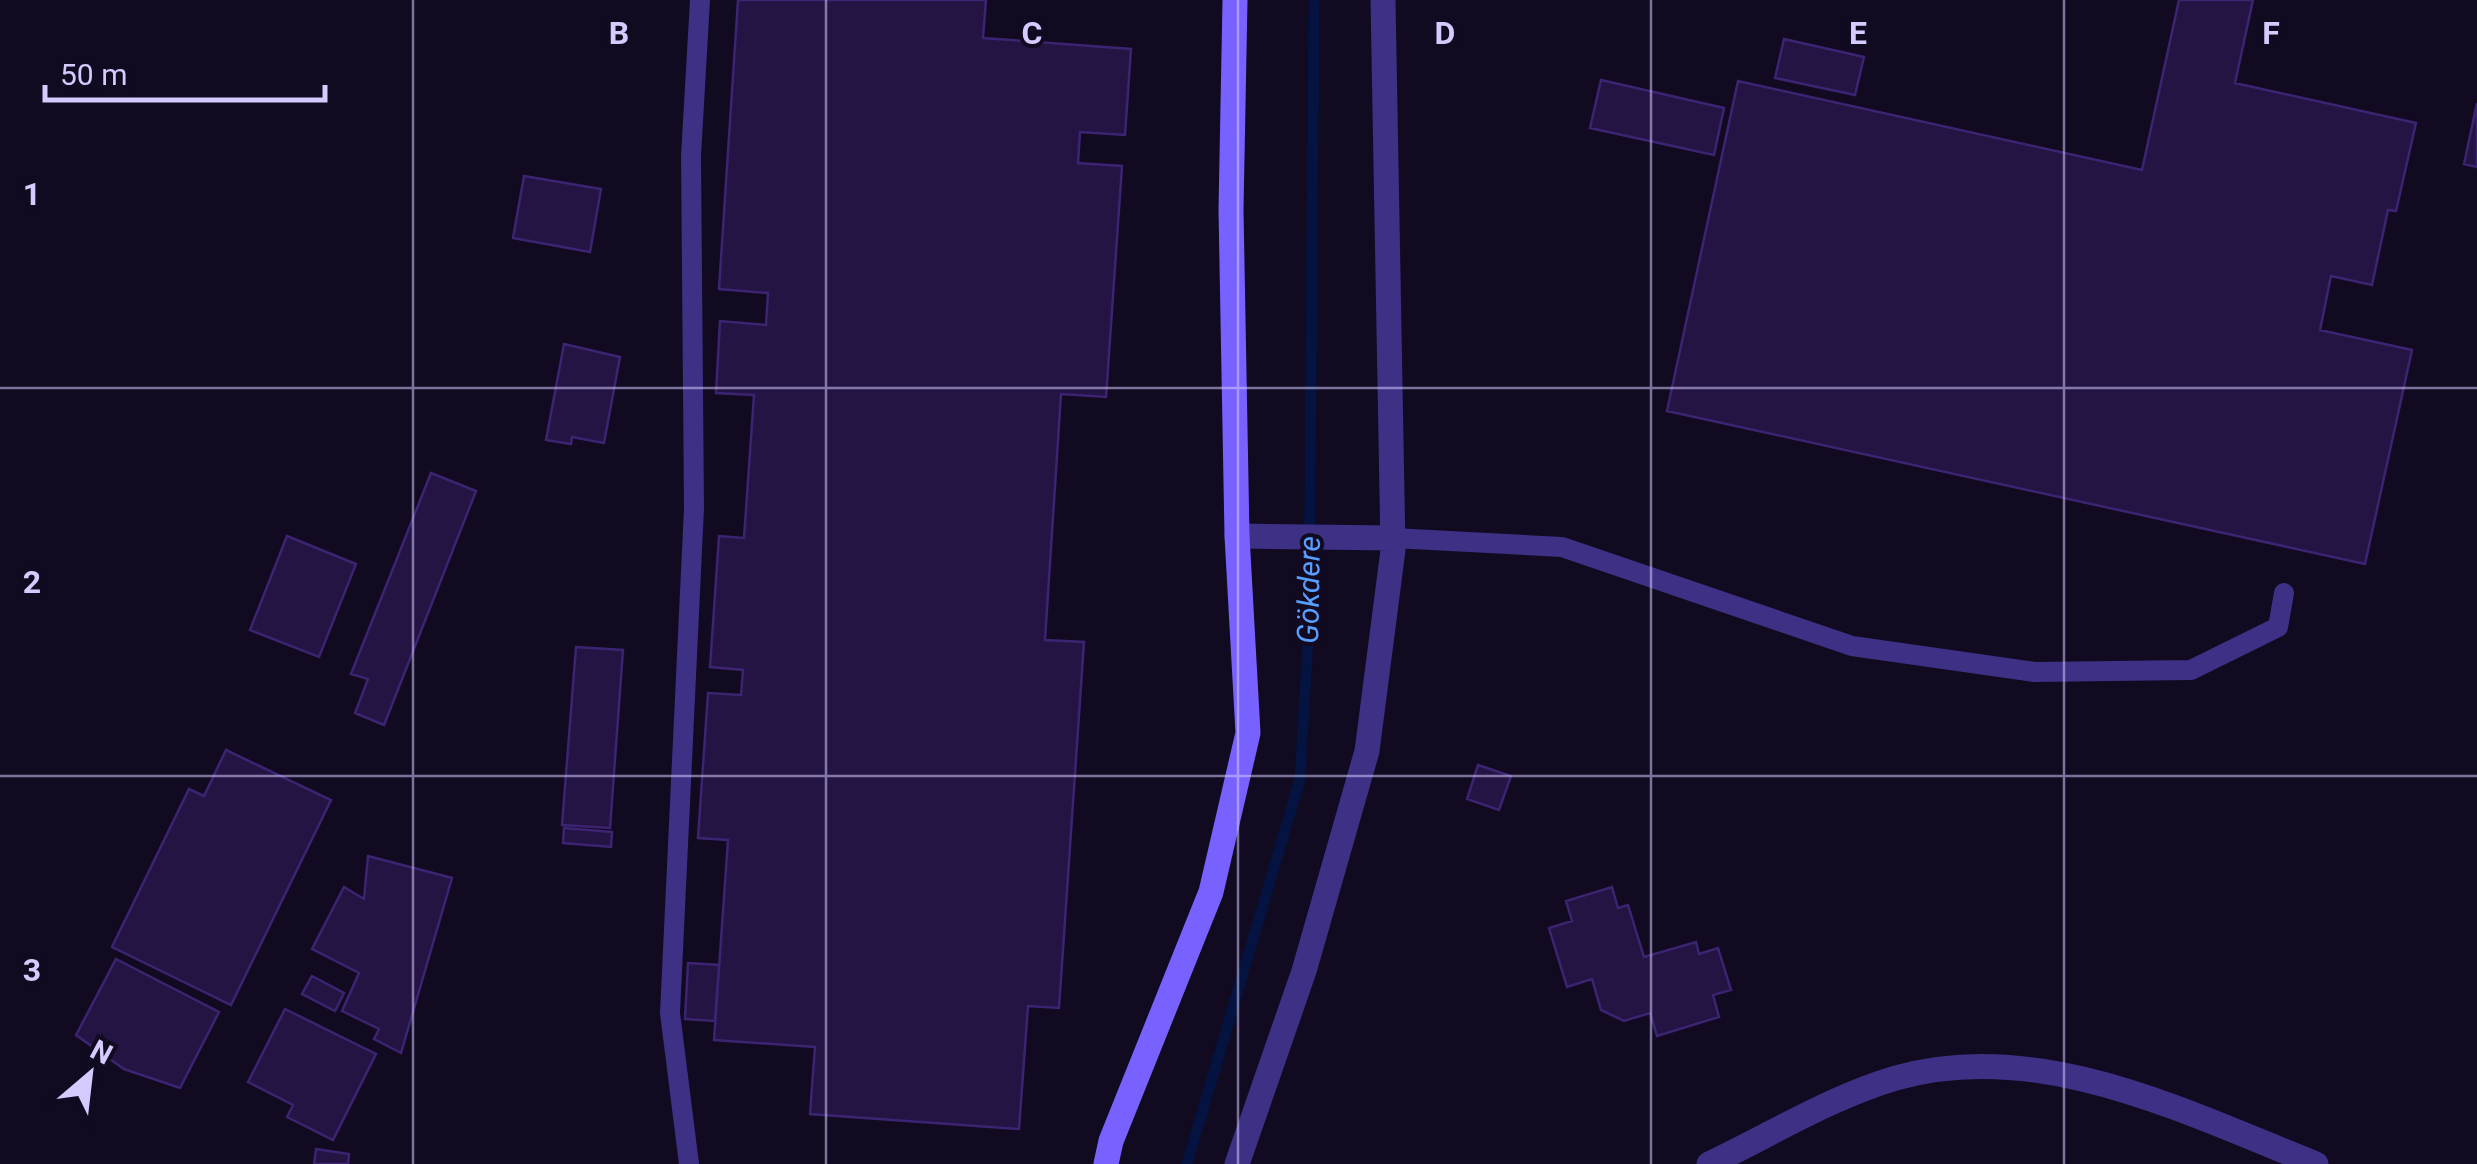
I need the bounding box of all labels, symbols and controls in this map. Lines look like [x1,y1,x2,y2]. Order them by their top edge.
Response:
text: B [609,14,629,52]
text: C [1022,14,1042,52]
text: D [1435,14,1455,52]
text: E [1849,14,1867,52]
text: F [2262,14,2280,52]
scale bar [45,40,325,102]
text: 50 m [60,57,127,92]
text: 1 [23,175,41,213]
water label: Gökdere [1290,536,1327,644]
text: 2 [23,563,41,601]
text: 3 [23,951,41,989]
north arrow [40,1024,140,1124]
text: N [85,1033,118,1072]

